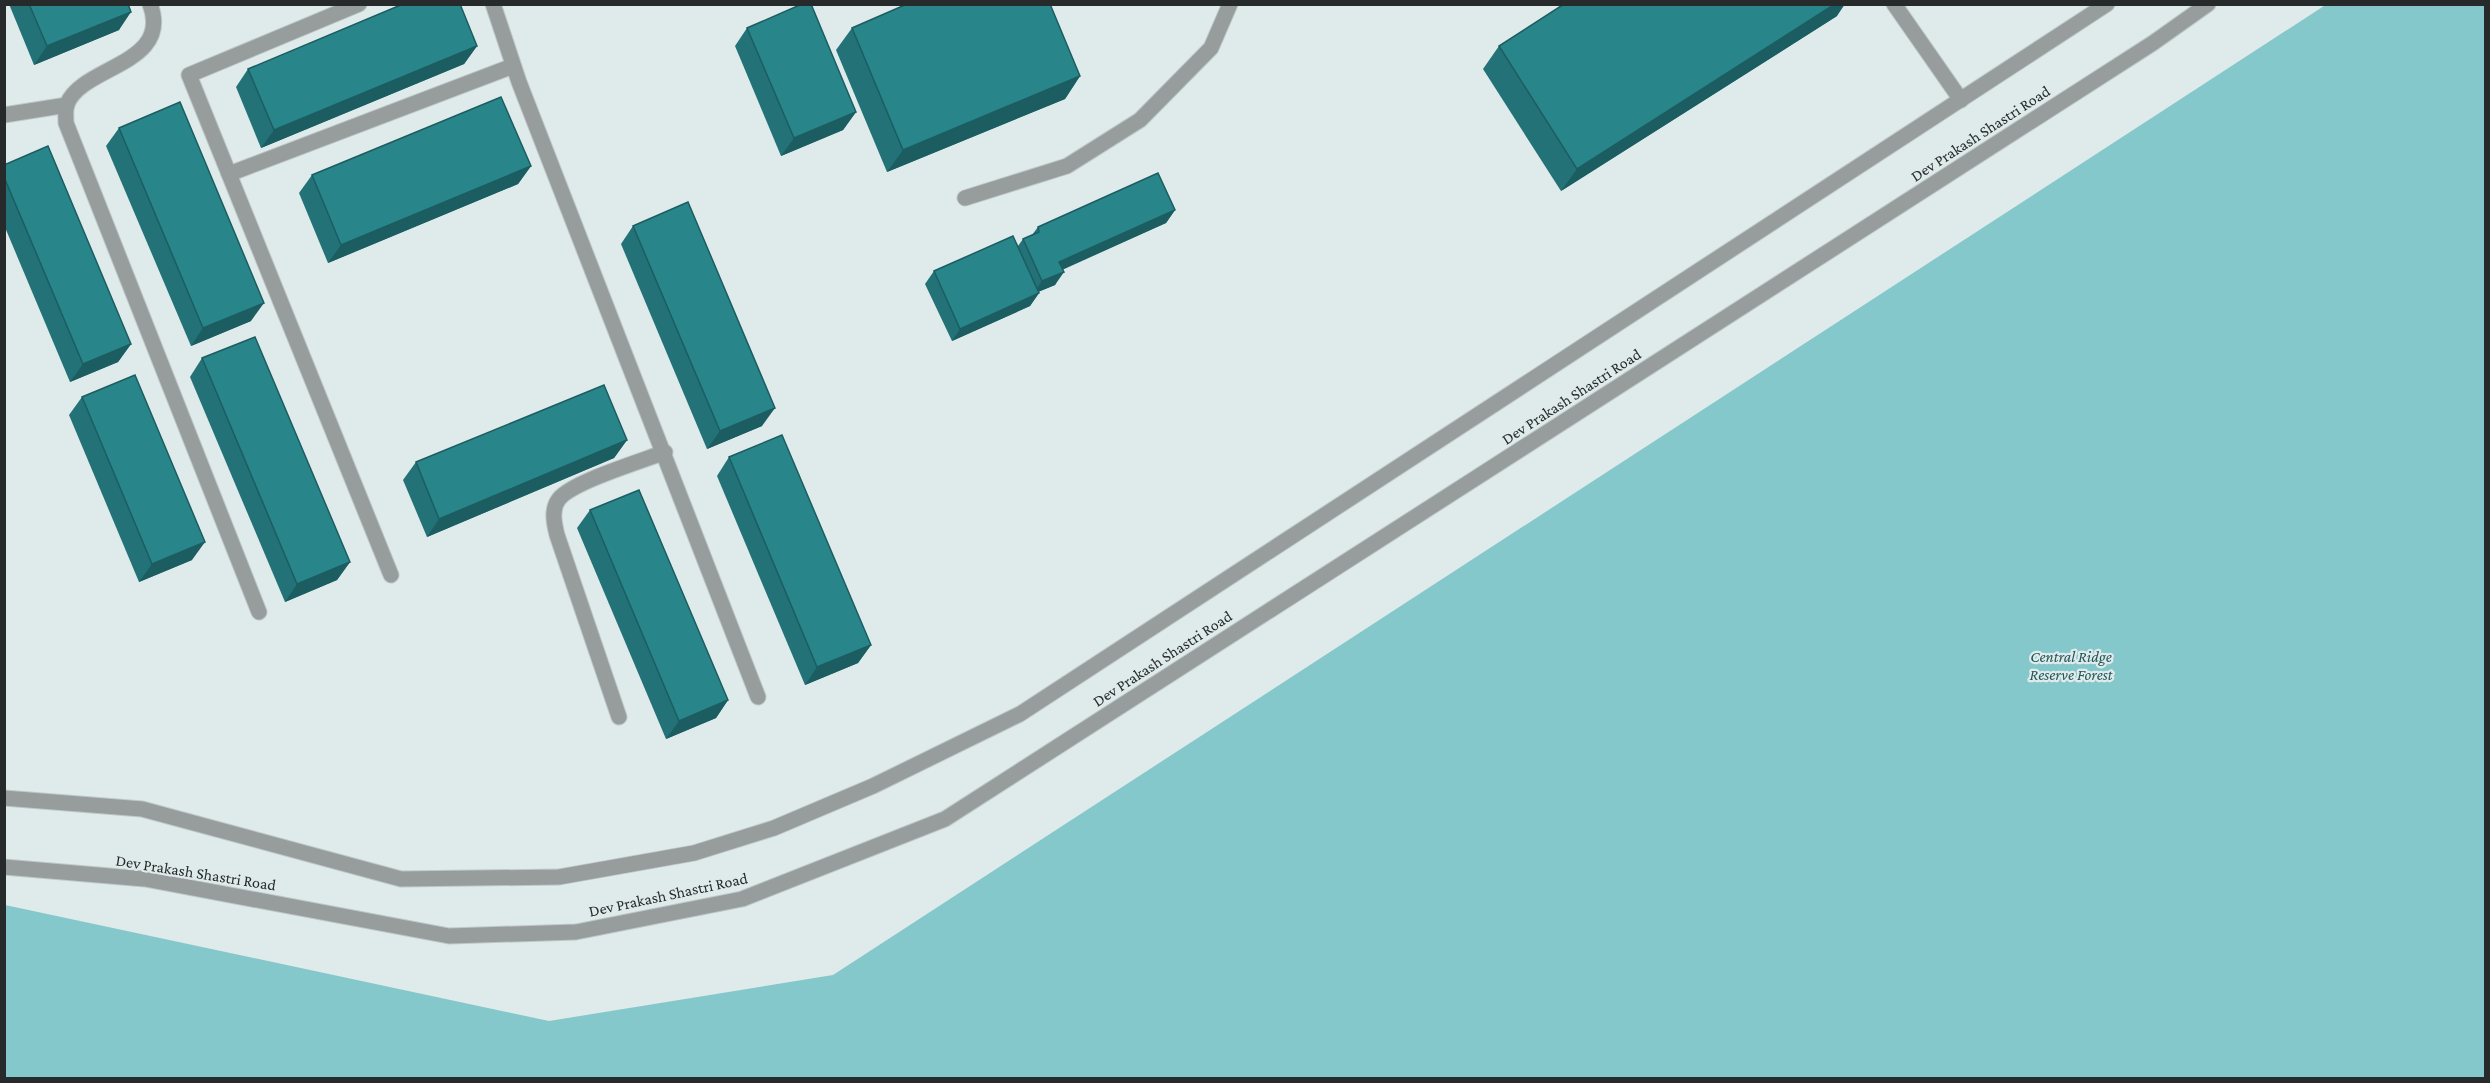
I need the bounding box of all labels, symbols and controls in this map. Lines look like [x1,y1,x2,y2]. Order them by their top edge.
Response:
street label: Dev Prakash Shastri Road [1908,82,2053,185]
street label: Dev Prakash Shastri Road [1499,345,1644,448]
street label: Dev Prakash Shastri Road [1090,607,1235,710]
park label: Central Ridge Reserve Forest [2030,648,2113,683]
street label: Dev Prakash Shastri Road [115,851,278,894]
street label: Dev Prakash Shastri Road [587,869,750,920]

